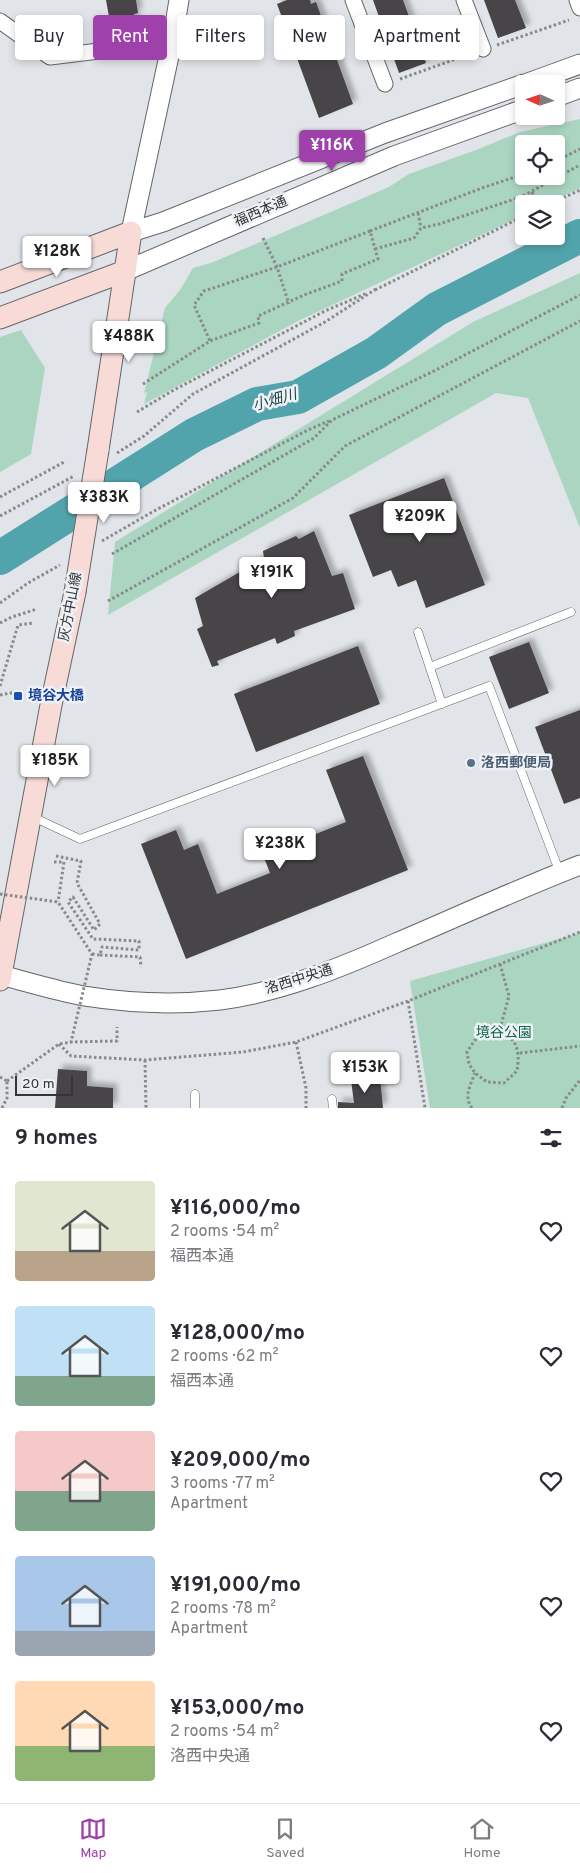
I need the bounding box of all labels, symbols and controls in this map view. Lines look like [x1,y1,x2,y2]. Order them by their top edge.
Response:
chip: Buy [15,15,83,60]
chip: Rent [93,15,167,60]
chip: Filters [177,15,264,60]
chip: New [274,15,345,60]
chip: Apartment [355,15,479,60]
north arrow [515,75,565,125]
map controls [515,75,565,245]
pin: ¥116K [297,130,367,172]
button: locate [515,135,565,185]
text: ¥116K [310,136,354,156]
street label: 福西本通 [232,193,290,231]
button: layers [515,195,565,245]
pin: ¥128K [22,236,92,278]
text: ¥128K [33,242,81,262]
pin: ¥488K [94,320,164,363]
text: ¥488K [103,327,155,347]
water label: 小畑川 [251,385,301,416]
pin: ¥383K [69,482,139,524]
text: ¥383K [79,488,129,508]
pin: ¥209K [385,500,455,543]
text: ¥209K [394,507,446,527]
pin: ¥191K [237,556,307,599]
text: ¥191K [250,563,294,583]
street label: 灰方中山線 [56,571,86,643]
place label: 境谷大橋 [28,688,84,705]
marker: 境谷大橋 [12,690,24,702]
pin: ¥185K [20,744,90,787]
text: ¥185K [31,751,79,771]
place label: 洛西郵便局 [481,755,551,772]
marker: 洛西郵便局 [465,757,477,769]
pin: ¥238K [245,828,315,870]
text: ¥238K [255,834,305,854]
street label: 洛西中央通 [263,962,335,998]
park label: 境谷公園 [476,1025,532,1042]
pin: ¥153K [330,1052,400,1094]
text: ¥153K [342,1058,388,1078]
scale bar [15,1073,72,1096]
text: 20 m [22,1076,55,1093]
icon: filters [537,1124,565,1152]
text: 9 homes [15,1125,98,1152]
text: ¥116,000/mo [170,1195,301,1222]
icon: home [55,1201,115,1261]
icon: heart [537,1217,565,1245]
text: 2 rooms · 54 m² [170,1222,279,1242]
text: 福西本通 [170,1247,234,1267]
text: ¥128,000/mo [170,1320,305,1347]
icon: home [55,1326,115,1386]
icon: heart [537,1342,565,1370]
text: 2 rooms · 62 m² [170,1347,278,1367]
text: 福西本通 [170,1372,234,1392]
text: ¥209,000/mo [170,1447,311,1474]
icon: home [55,1451,115,1511]
icon: heart [537,1467,565,1495]
text: 3 rooms · 77 m² [170,1474,275,1494]
text: Apartment [170,1494,248,1514]
text: ¥191,000/mo [170,1572,301,1599]
icon: home [55,1576,115,1636]
icon: heart [537,1592,565,1620]
text: 2 rooms · 78 m² [170,1599,276,1619]
text: Apartment [170,1619,248,1639]
text: ¥153,000/mo [170,1695,304,1722]
icon: home [55,1701,115,1761]
icon: heart [537,1717,565,1745]
text: 2 rooms · 54 m² [170,1722,279,1742]
text: 洛西中央通 [170,1747,250,1767]
tab: Map [79,1815,107,1862]
tab: Saved [266,1815,305,1862]
tab: Home [463,1815,501,1862]

